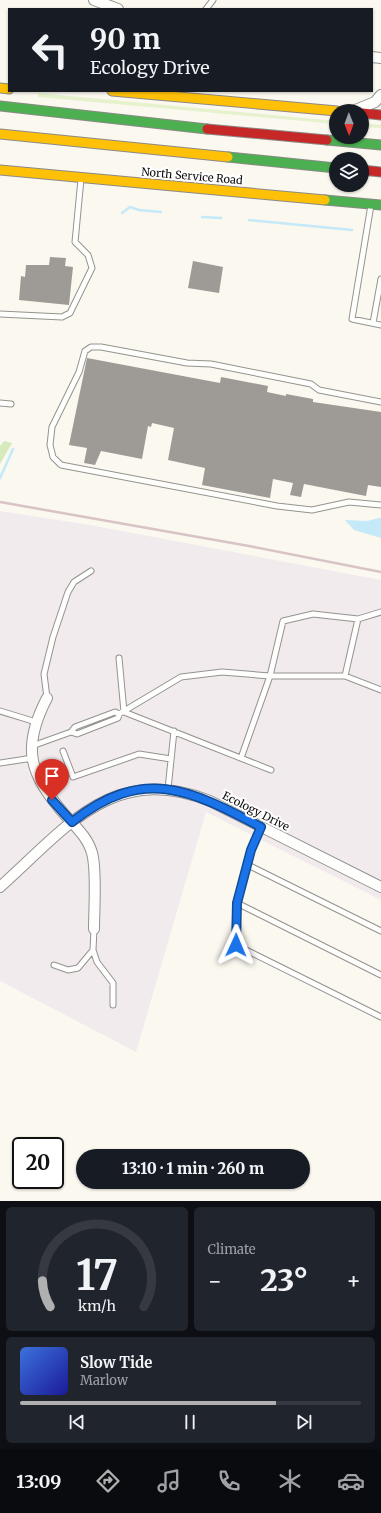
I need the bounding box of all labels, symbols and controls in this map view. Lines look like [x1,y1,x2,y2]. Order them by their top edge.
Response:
text: 90 m [90,21,161,57]
icon: left [24,24,76,76]
text: Ecology Drive [90,56,210,79]
north arrow [329,104,369,144]
map controls [329,104,369,192]
button: layers [329,152,369,192]
street label: North Service Road [141,165,244,187]
pin [35,759,69,800]
icon: arrive [41,765,63,787]
street label: Ecology Drive [220,788,292,834]
position arrow [215,924,257,966]
speed limit sign: 20 [12,1137,64,1189]
text: 13:10 · 1 min · 260 m [122,1159,264,1178]
text: Climate [208,1241,256,1258]
text: 17 [76,1249,118,1301]
text: 23° [260,1261,308,1299]
text: − [208,1267,222,1295]
text: + [346,1267,361,1295]
text: km/h [78,1297,116,1315]
text: Slow Tide [80,1353,152,1372]
text: Marlow [80,1372,128,1389]
icon: previous [66,1411,88,1433]
icon: pause [179,1411,201,1433]
icon: next [293,1411,315,1433]
icon: directions [94,1467,122,1495]
icon: music [155,1467,183,1495]
icon: phone [215,1467,243,1495]
icon: climate [276,1467,304,1495]
icon: car [337,1467,365,1495]
text: 13:09 [16,1470,61,1493]

